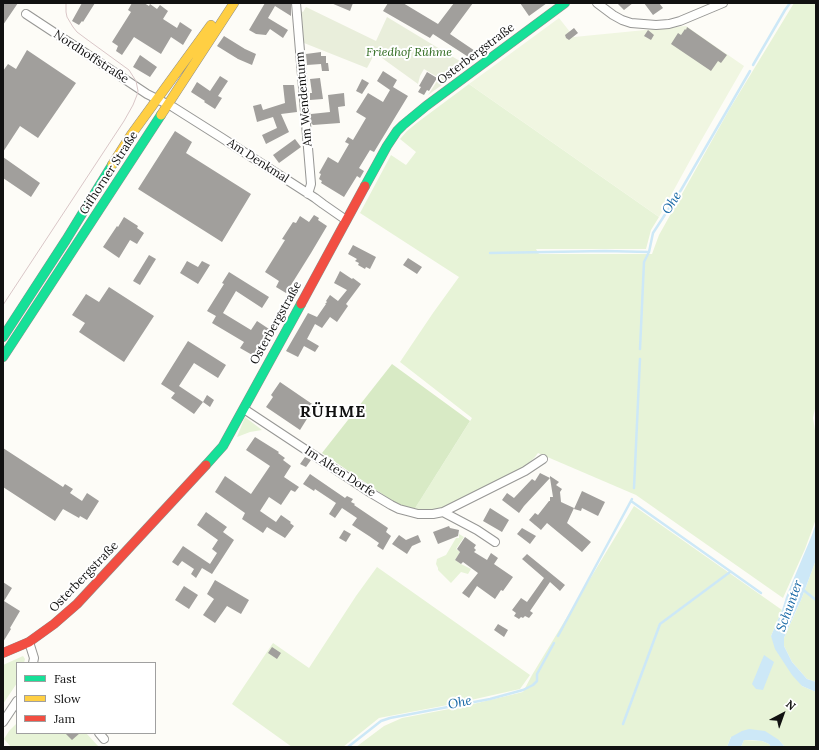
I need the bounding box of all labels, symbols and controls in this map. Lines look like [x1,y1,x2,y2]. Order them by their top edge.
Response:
street label: Osterbergstraße [435,20,517,88]
street label: Nordhoffstraße [51,27,131,87]
park label: Friedhof Rühme [366,46,452,60]
street label: Am Wendenturm [293,51,315,147]
street label: Gifhorner Straße [77,129,141,217]
street label: Am Denkmal [224,136,292,186]
water label: Ohe [659,189,685,217]
street label: Osterbergstraße [247,279,305,367]
district label: RÜHME [300,402,366,422]
street label: Im Alten Dorfe [302,444,378,500]
street label: Osterbergstraße [47,539,121,615]
water label: Schunter [774,578,806,634]
legend [16,662,156,734]
text: Fast [54,671,77,686]
text: Slow [54,691,81,706]
water label: Ohe [447,693,473,713]
north arrow [763,694,803,734]
text: N [783,697,799,713]
text: Jam [54,711,75,726]

